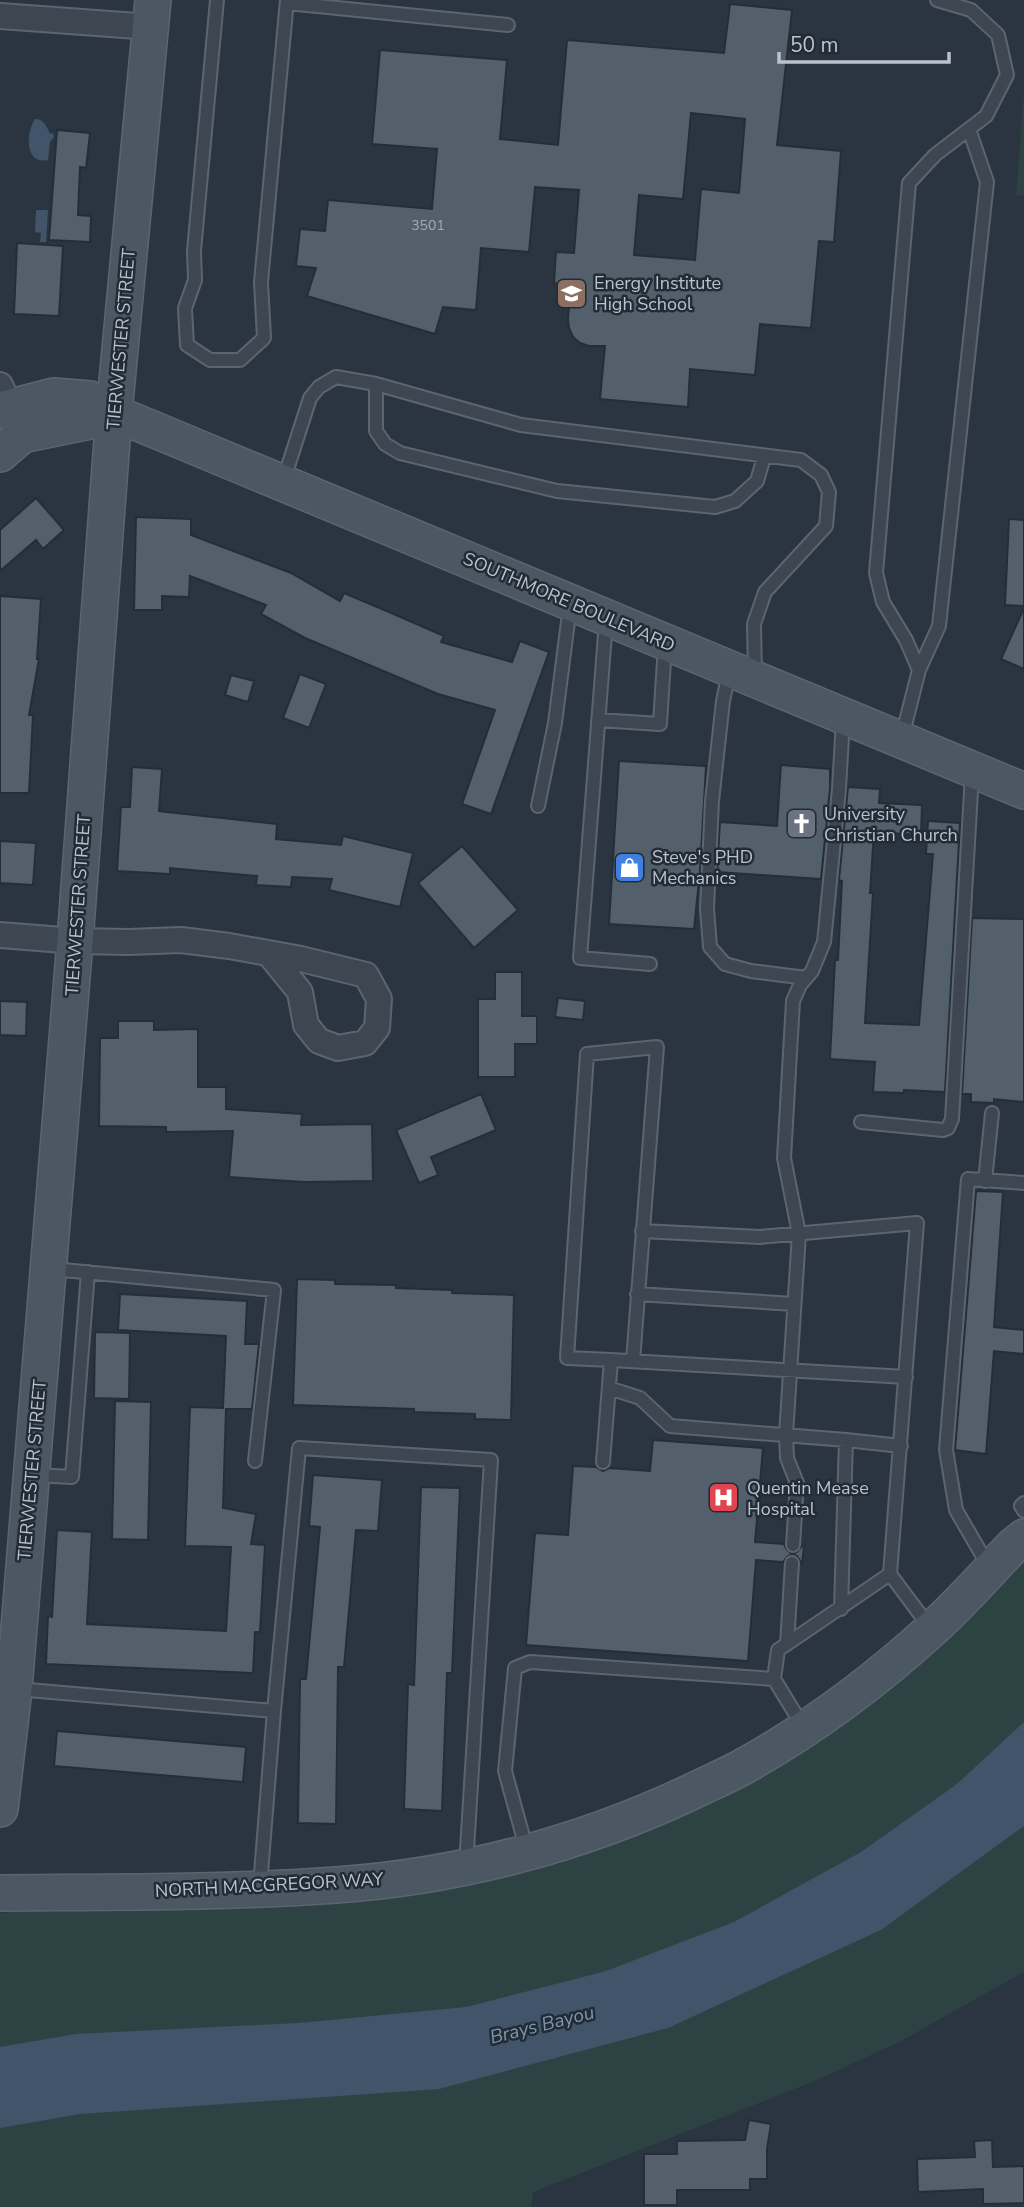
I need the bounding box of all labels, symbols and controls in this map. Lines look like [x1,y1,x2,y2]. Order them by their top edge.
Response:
scale bar [779,21,949,65]
text: 50 m [790,31,839,59]
house number: 3501 [411,216,445,235]
street label: TIERWESTER STREET [101,247,141,431]
place label: Energy Institute High School [594,271,721,316]
school or university icon: Energy Institute High School [554,276,588,310]
street label: SOUTHMORE BOULEVARD [459,546,679,658]
place label: University Christian Church [824,802,958,847]
church icon: University Christian Church [784,807,818,841]
street label: TIERWESTER STREET [60,813,96,997]
place label: Steve's PHD Mechanics [652,845,753,890]
shop icon: Steve's PHD Mechanics [612,850,646,884]
street label: TIERWESTER STREET [12,1378,52,1562]
place label: Quentin Mease Hospital [747,1476,869,1521]
hospital icon: Quentin Mease Hospital [707,1481,741,1515]
street label: NORTH MACGREGOR WAY [154,1867,384,1903]
water label: Brays Bayou [487,1999,597,2051]

